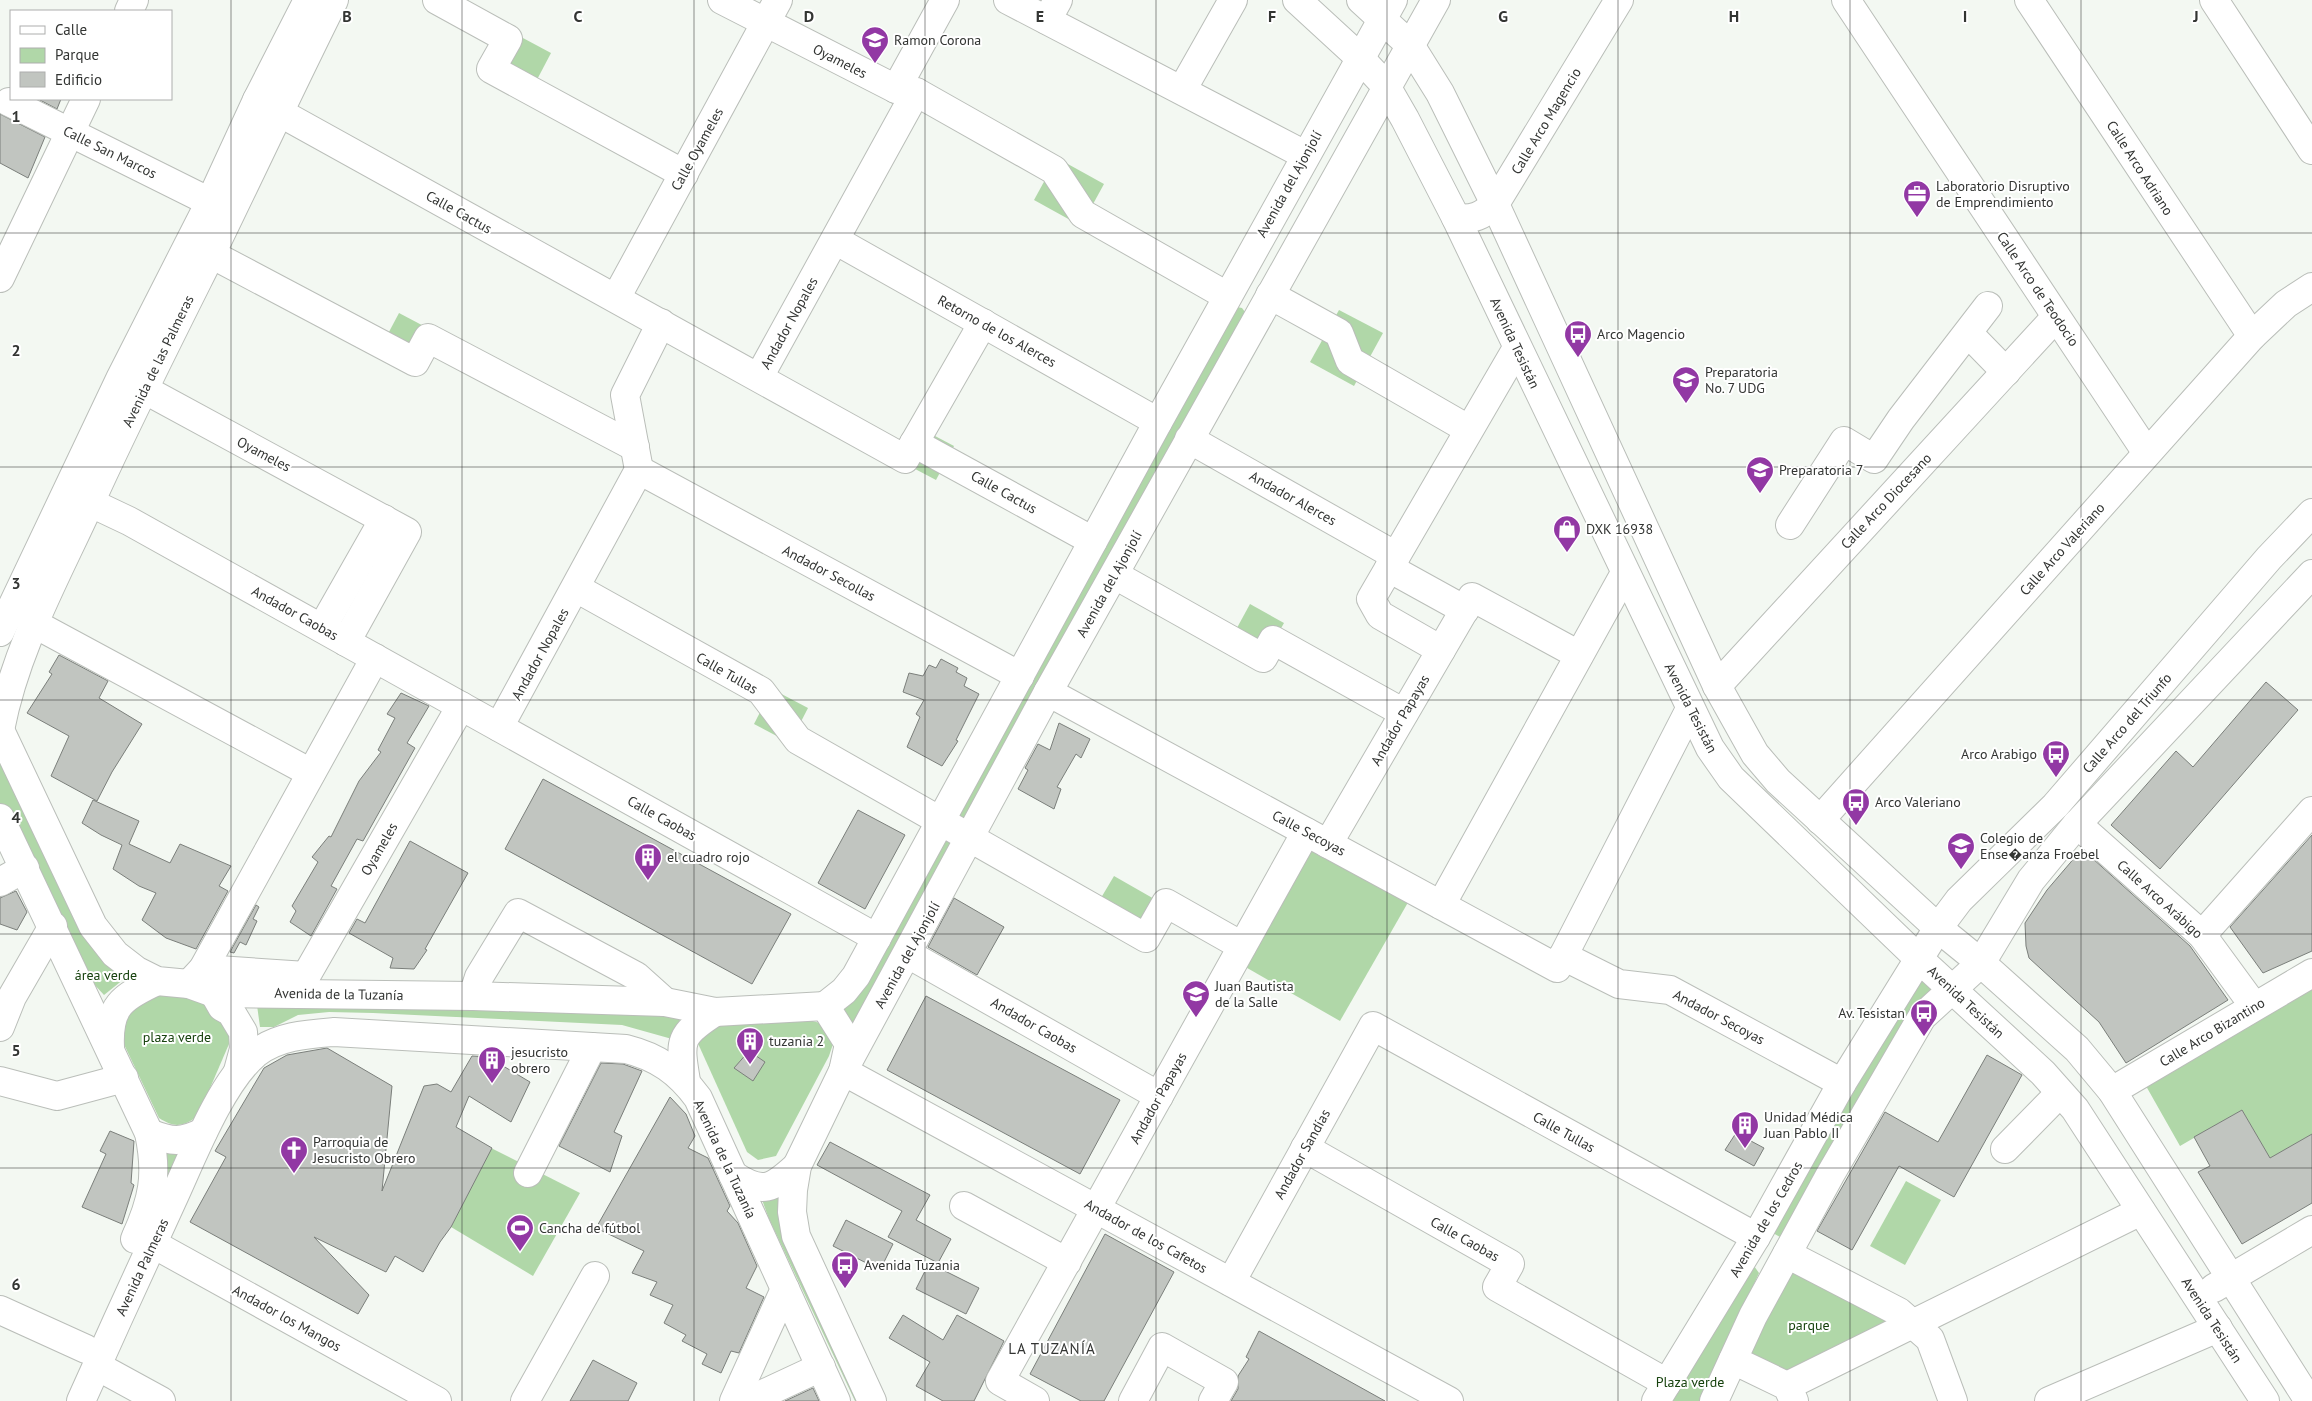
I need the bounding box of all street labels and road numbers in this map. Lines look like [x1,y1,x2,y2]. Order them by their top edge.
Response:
street label: Oyameles [810,40,870,82]
street label: Calle Arco Magencio [1507,64,1585,178]
street label: Calle Oyameles [667,104,727,194]
street label: Calle Arco Adriano [2103,117,2177,219]
street label: Calle San Marcos [60,122,160,182]
street label: Avenida del Ajonjolí [1252,127,1326,241]
street label: Calle Cactus [423,186,495,238]
street label: Calle Arco de Teodocio [1993,228,2083,350]
street label: Andador Nopales [756,274,822,372]
street label: Retorno de los Alerces [935,291,1060,371]
street label: Avenida de las Palmeras [118,292,198,430]
street label: Avenida Tesistán [1486,295,1544,391]
street label: Oyameles [234,432,294,476]
street label: Calle Arco Diocesano [1837,449,1935,553]
street label: Calle Cactus [968,466,1040,518]
street label: Andador Alerces [1246,467,1340,529]
street label: Calle Arco Valeriano [2015,499,2109,599]
street label: Avenida del Ajonjolí [1072,527,1146,641]
street label: Andador Secollas [779,541,879,605]
street label: Andador Caobas [248,582,342,644]
street label: Andador Nopales [507,605,573,703]
street label: Calle Tullas [693,648,761,698]
street label: Avenida Tesistán [1661,660,1721,756]
street label: Calle Arco del Triunfo [2078,669,2176,777]
street label: Andador Papayas [1367,671,1433,769]
street label: Calle Caobas [624,792,700,844]
street label: Calle Secoyas [1269,806,1349,860]
street label: Oyameles [357,819,401,879]
street label: Calle Arco Arábigo [2113,856,2207,942]
street label: Avenida del Ajonjolí [870,898,944,1012]
street label: Avenida Tesistán [1924,962,2008,1042]
street label: Avenida de la Tuzanía [274,984,404,1004]
street label: Andador Secoyas [1670,985,1768,1049]
street label: Andador Caobas [988,993,1080,1057]
street label: Calle Arco Bizantino [2156,993,2268,1071]
street label: Andador Papayas [1125,1049,1191,1147]
street label: Avenida de la Tuzanía [690,1097,760,1221]
street label: Andador Sandías [1270,1106,1334,1202]
street label: Calle Tullas [1530,1108,1598,1156]
street label: Avenida de los Cedros [1725,1158,1807,1280]
street label: Andador de los Cafetos [1081,1195,1211,1277]
street label: Calle Caobas [1427,1213,1503,1265]
street label: Avenida Palmeras [112,1215,172,1319]
street label: Avenida Tesistán [2178,1274,2246,1366]
street label: Andador los Mangos [229,1281,345,1355]

